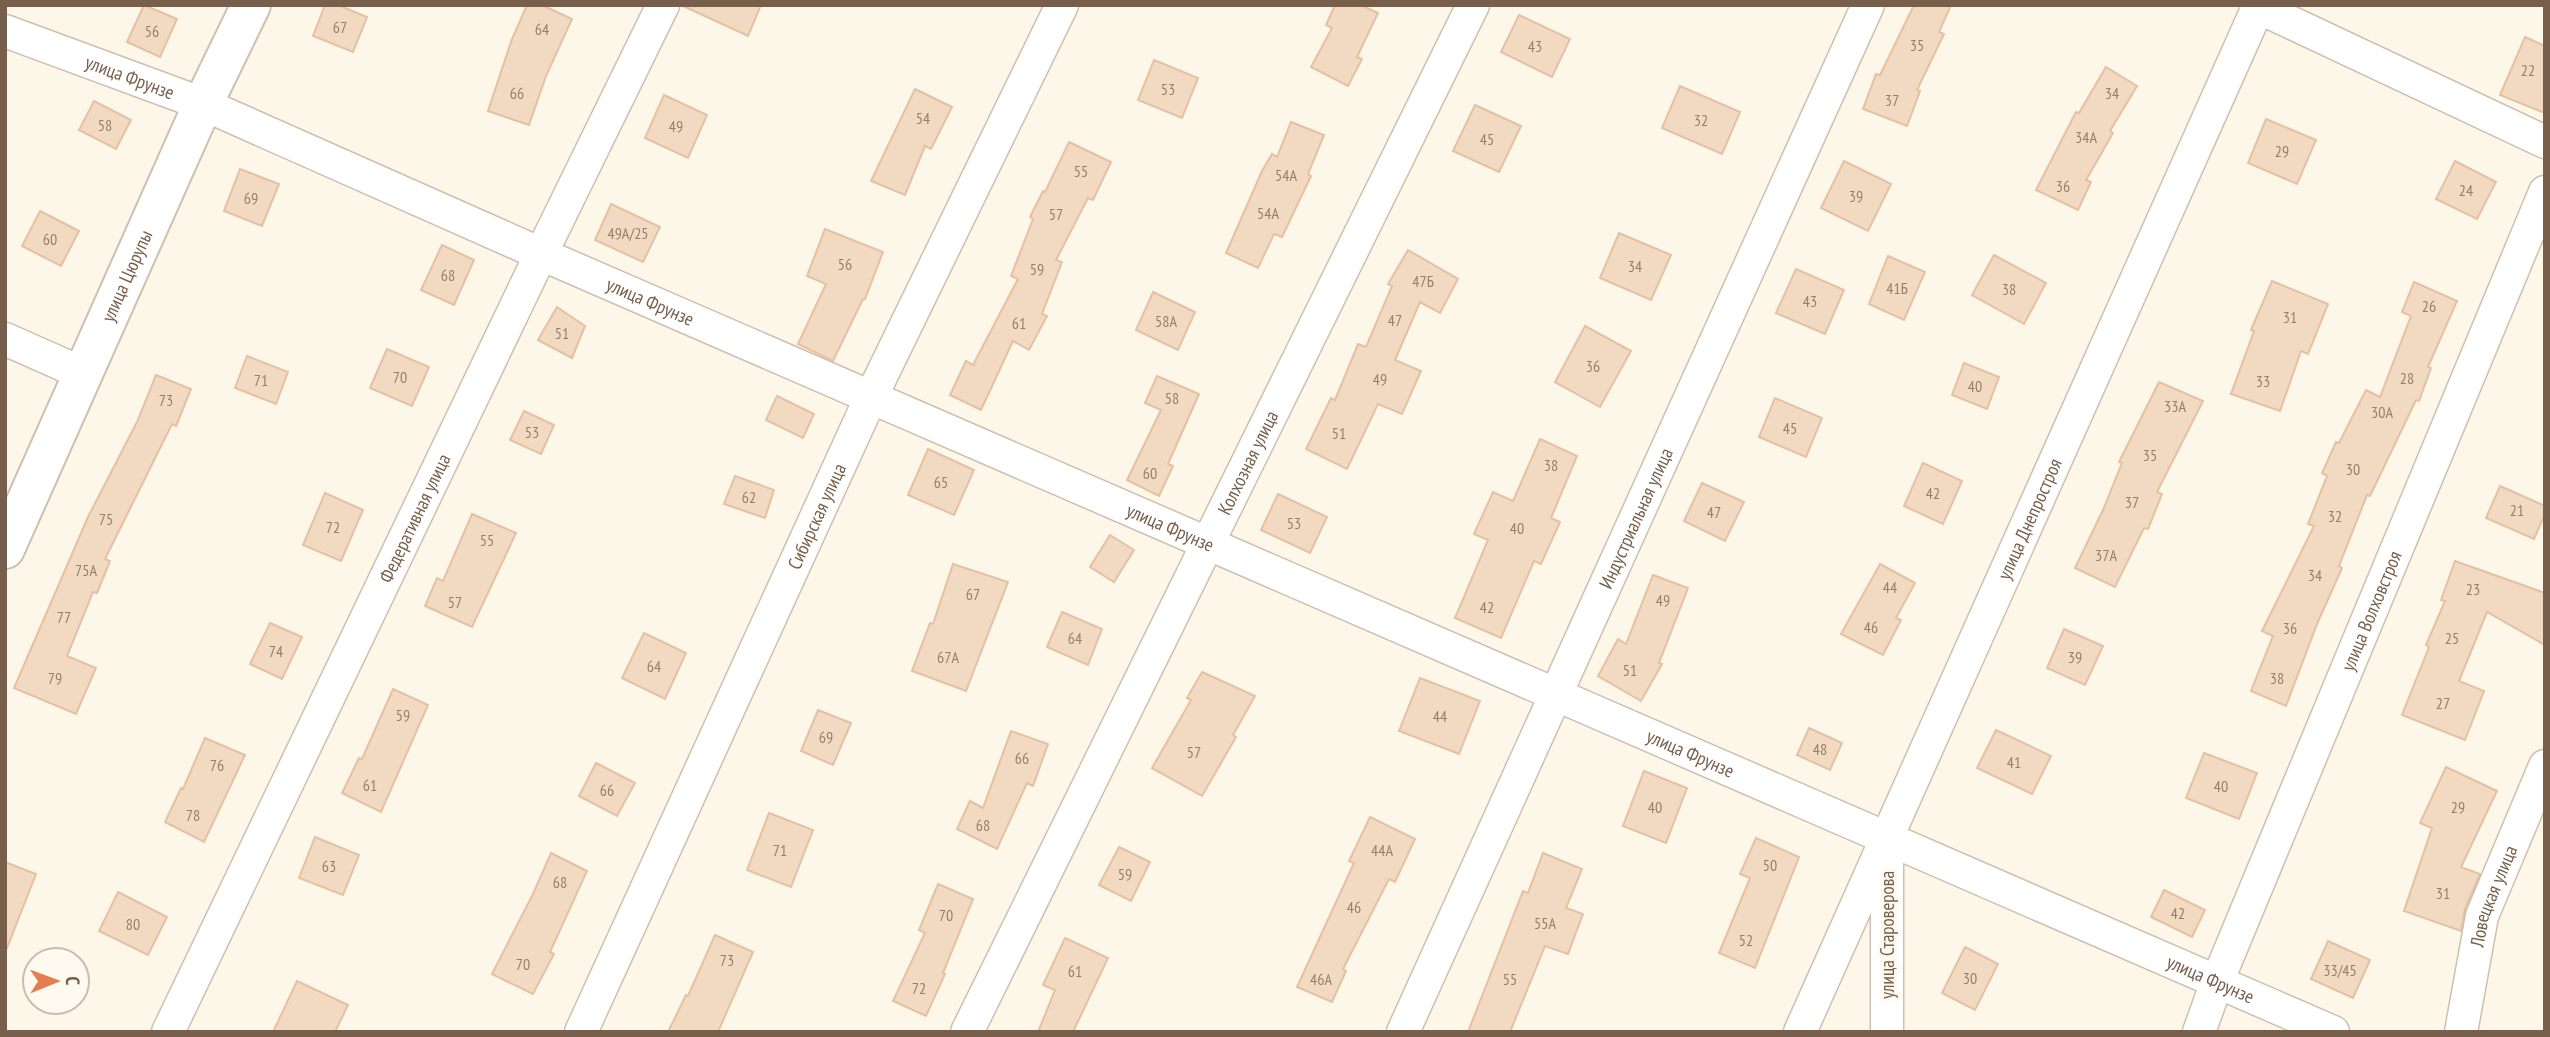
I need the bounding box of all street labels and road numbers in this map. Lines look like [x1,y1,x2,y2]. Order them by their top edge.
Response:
street label: улица Фрунзе [82,50,178,104]
street label: улица Цюрупы [96,226,157,326]
street label: улица Фрунзе [603,272,698,331]
street label: Колхозная улица [1212,406,1283,518]
street label: Индустриальная улица [1593,444,1678,592]
street label: Федеративная улица [373,450,455,586]
street label: улица Днепростроя [1992,455,2067,583]
street label: Сибирская улица [782,459,851,573]
street label: улица Фрунзе [1123,498,1218,557]
street label: улица Волховстроя [2335,547,2407,675]
street label: улица Фрунзе [1643,724,1738,783]
street label: Ловецкая улица [2464,842,2522,950]
street label: улица Староверова [1875,871,1899,999]
street label: улица Фрунзе [2163,949,2258,1008]

